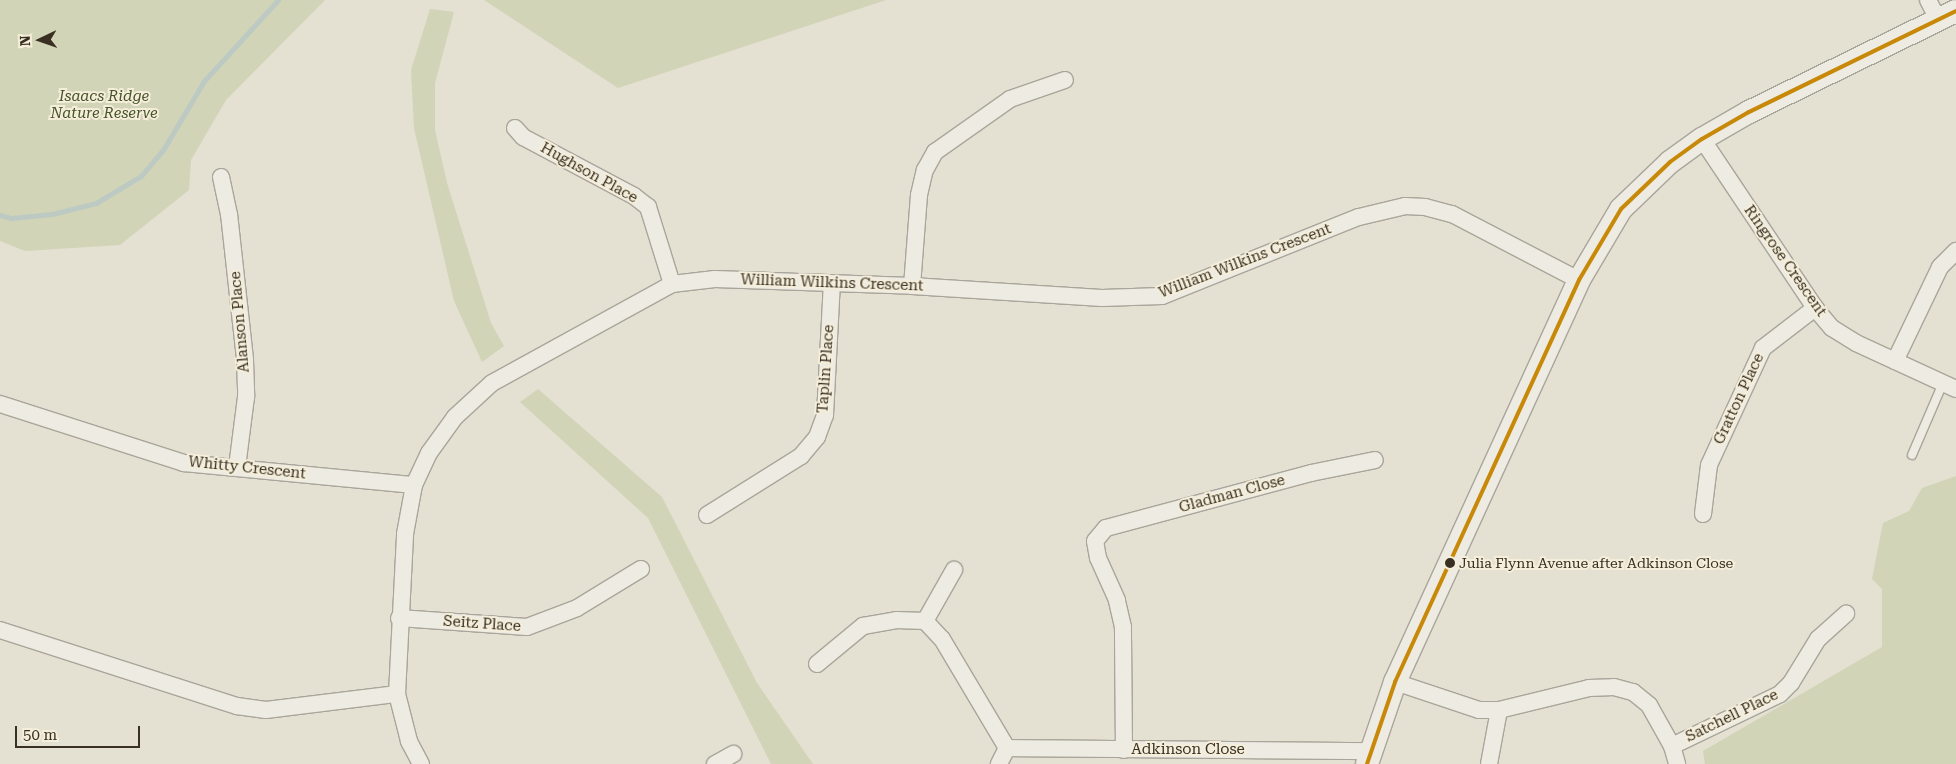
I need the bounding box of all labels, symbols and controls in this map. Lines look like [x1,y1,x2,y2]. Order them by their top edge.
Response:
north arrow [15,15,65,65]
text: N [17,35,33,47]
park label: Isaacs Ridge Nature Reserve [50,87,158,122]
street label: Hughson Place [537,139,641,207]
street label: Ringrose Crescent [1740,202,1830,320]
street label: William Wilkins Crescent [1156,220,1334,302]
street label: Alanson Place [227,271,253,373]
street label: William Wilkins Crescent [740,271,924,295]
street label: Taplin Place [814,324,838,414]
street label: Gratton Place [1710,351,1768,447]
street label: Whitty Crescent [187,453,307,483]
street label: Gladman Close [1177,471,1287,517]
place label: Julia Flynn Avenue after Adkinson Close [1459,555,1733,571]
marker: Julia Flynn Avenue after Adkinson Close [1445,558,1455,568]
street label: Seitz Place [442,612,522,636]
street label: Satchell Place [1683,686,1781,746]
scale bar [18,716,142,748]
text: 50 m [23,726,57,744]
street label: Adkinson Close [1131,741,1245,759]

